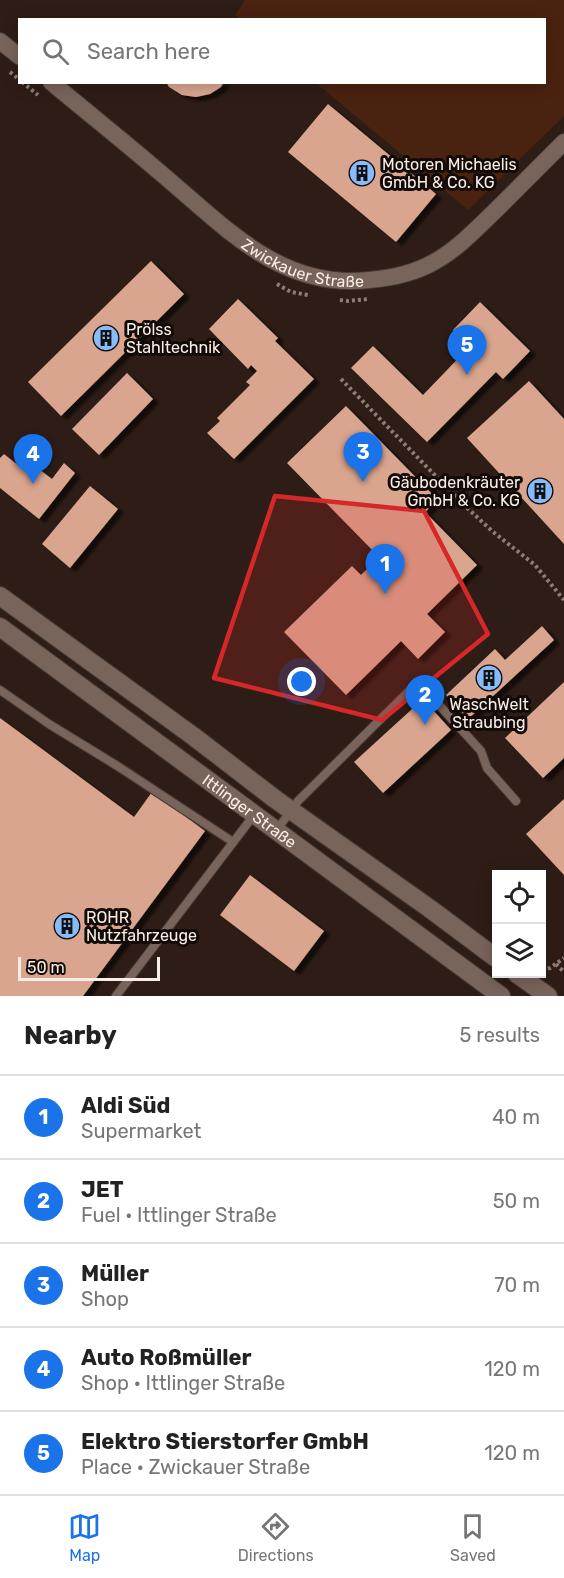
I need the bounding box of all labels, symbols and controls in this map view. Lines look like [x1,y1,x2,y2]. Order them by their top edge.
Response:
search box [18,18,546,84]
icon: search [39,35,72,68]
text: Search here [87,38,210,65]
place label: Motoren Michaelis GmbH & Co. KG [382,155,517,192]
building icon: Motoren Michaelis GmbH & Co. KG [347,158,377,188]
street label: Zwickauer Straße [238,235,365,291]
place label: Prölss Stahltechnik [126,320,221,357]
building icon: Prölss Stahltechnik [91,323,121,353]
pin: 5 [448,326,486,375]
pin: 3 [344,432,382,482]
pin: 4 [14,434,52,484]
place label: Gäubodenkräuter GmbH & Co. KG [390,473,520,510]
building icon: Gäubodenkräuter GmbH & Co. KG [525,476,555,506]
pin: 1 [366,544,404,594]
building icon: WaschWelt Straubing [474,663,504,693]
your location [287,667,316,696]
pin: 2 [406,676,444,725]
place label: WaschWelt Straubing [449,695,529,732]
street label: Ittlinger Straße [199,770,300,852]
map controls [492,870,546,978]
button: locate [492,870,546,924]
place label: ROHR Nutzfahrzeuge [86,908,197,945]
building icon: ROHR Nutzfahrzeuge [52,911,82,941]
button: layers [492,924,546,978]
scale bar [18,954,160,982]
text: 50 m [27,958,65,977]
text: Nearby [24,1020,117,1051]
text: 5 results [459,1023,540,1047]
text: Aldi Süd [81,1092,170,1119]
text: 1 [39,1105,48,1129]
text: 40 m [492,1105,540,1129]
text: Supermarket [81,1119,201,1143]
text: JET [81,1176,124,1203]
text: 2 [37,1189,50,1213]
text: 50 m [493,1189,540,1213]
text: Fuel · Ittlinger Straße [81,1203,277,1227]
text: Müller [81,1260,149,1287]
text: 3 [37,1273,50,1297]
text: 70 m [494,1273,540,1297]
text: Shop [81,1287,129,1311]
text: Auto Roßmüller [81,1344,252,1371]
text: 4 [37,1357,50,1381]
text: 120 m [484,1357,540,1381]
text: Shop · Ittlinger Straße [81,1371,285,1395]
text: Elektro Stierstorfer GmbH [81,1428,369,1455]
text: 5 [37,1441,50,1465]
text: 120 m [484,1441,540,1465]
text: Place · Zwickauer Straße [81,1455,310,1479]
tab: Map [68,1510,101,1565]
tab: Directions [238,1510,314,1565]
tab: Saved [450,1510,496,1565]

